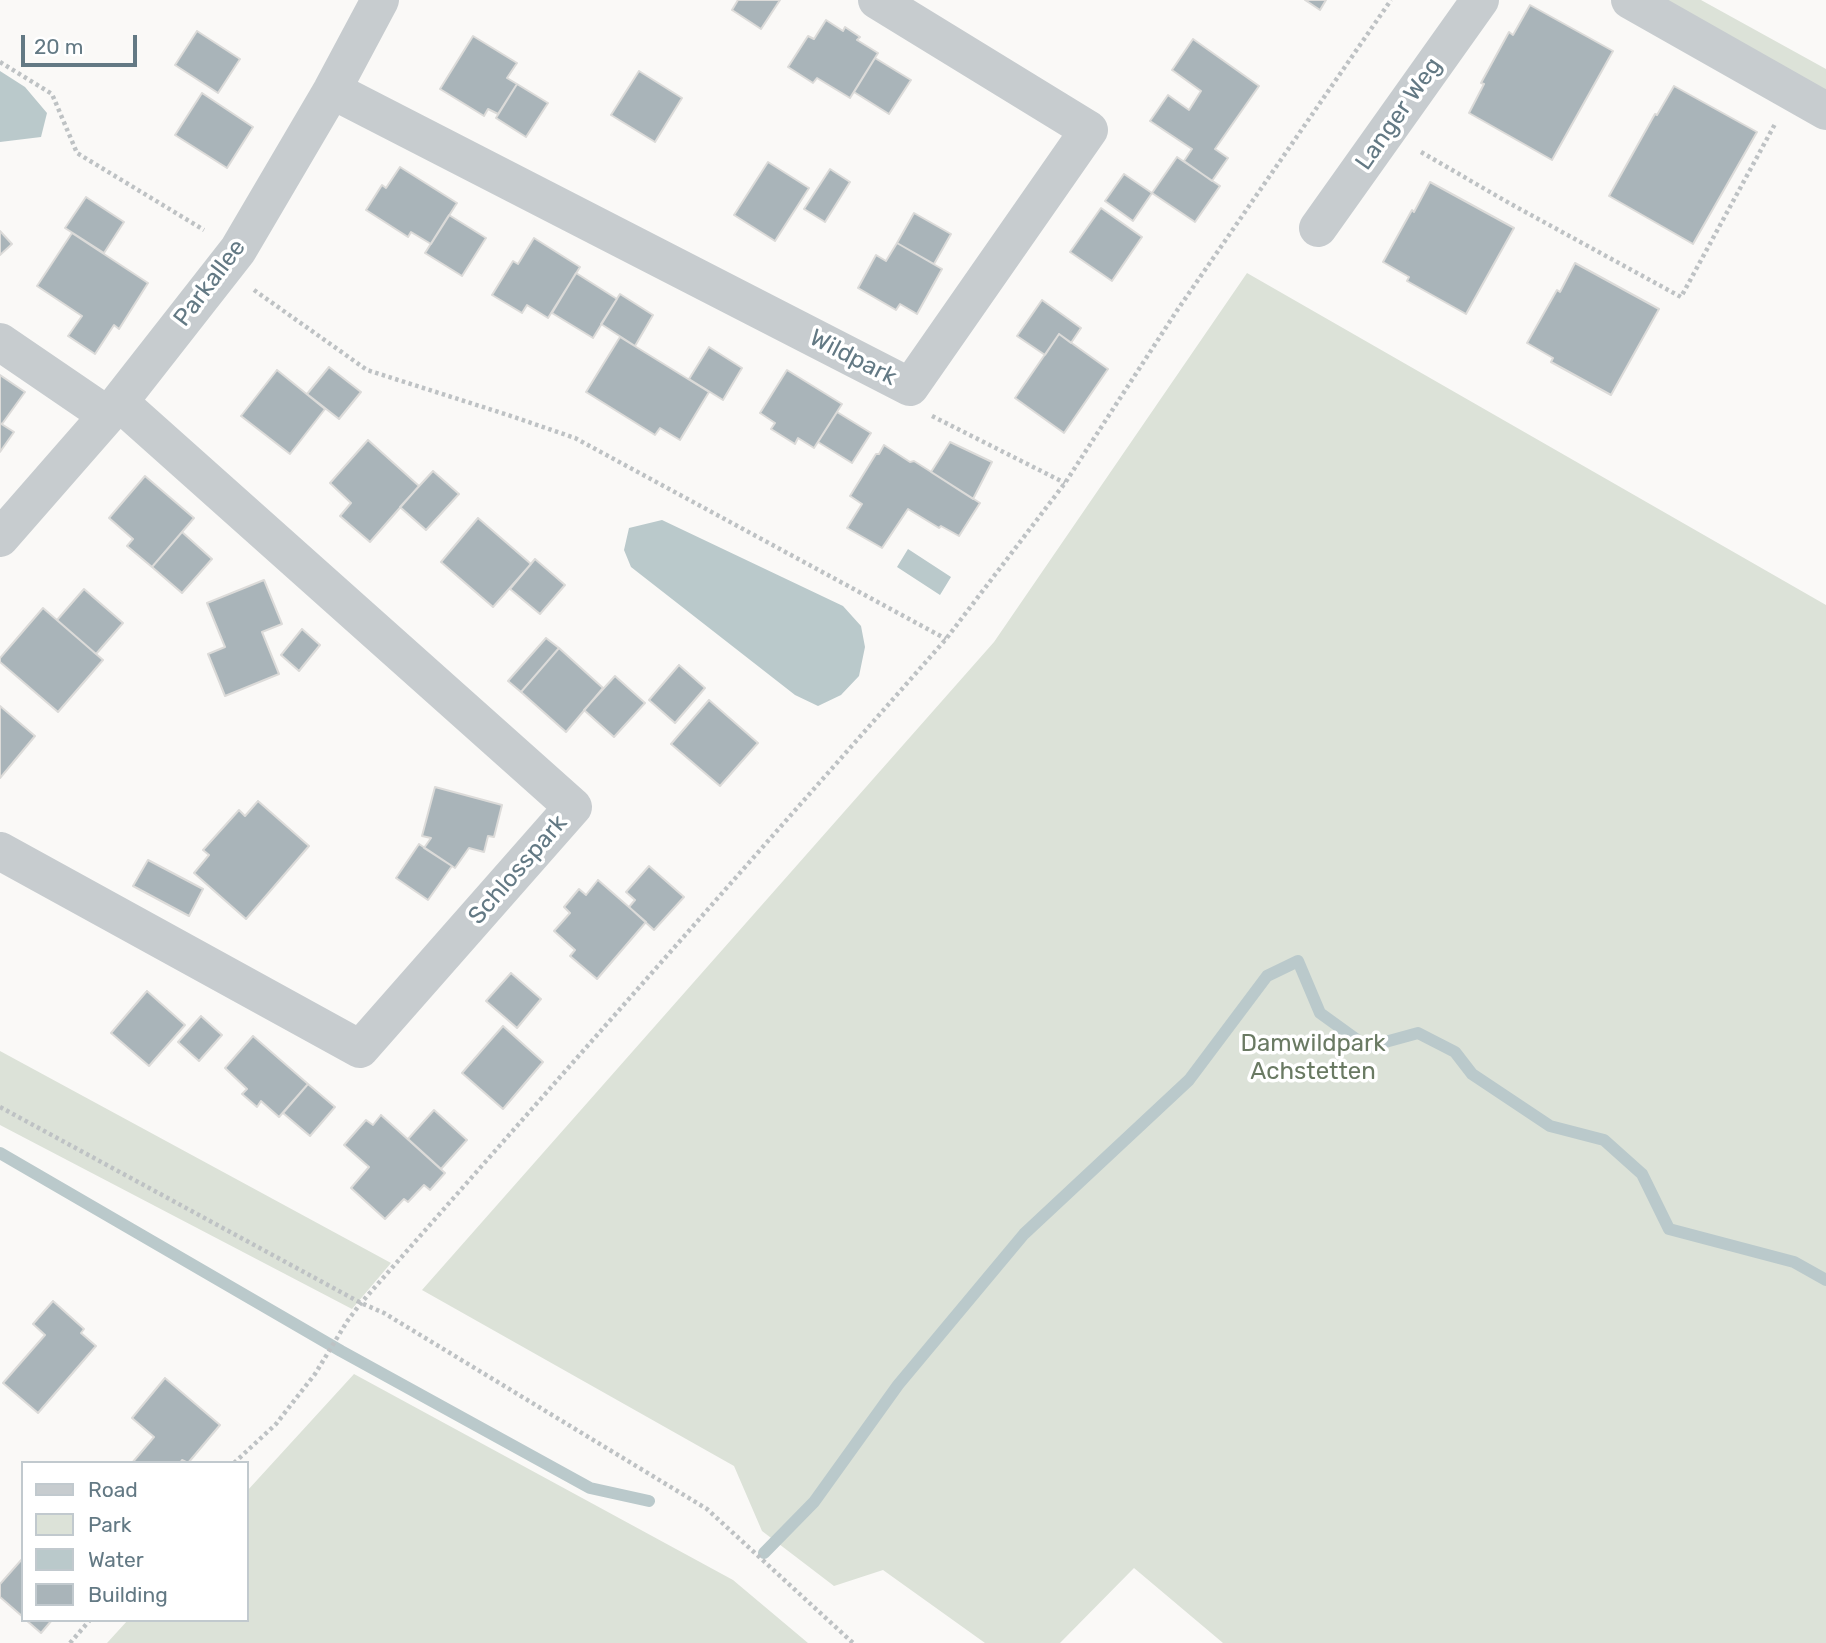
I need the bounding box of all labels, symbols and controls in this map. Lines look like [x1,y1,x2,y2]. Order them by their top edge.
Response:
scale bar [24,21,140,65]
text: 20 m [34,34,83,59]
street label: Langer Weg [1350,52,1448,176]
street label: Parkallee [168,234,252,332]
street label: Wildpark [804,324,902,392]
street label: Schlosspark [463,809,573,931]
park label: Damwildpark Achstetten [1240,1030,1386,1086]
legend [21,1461,248,1622]
text: Road [88,1477,138,1502]
text: Park [88,1512,132,1537]
text: Water [88,1547,144,1572]
text: Building [88,1582,168,1607]

